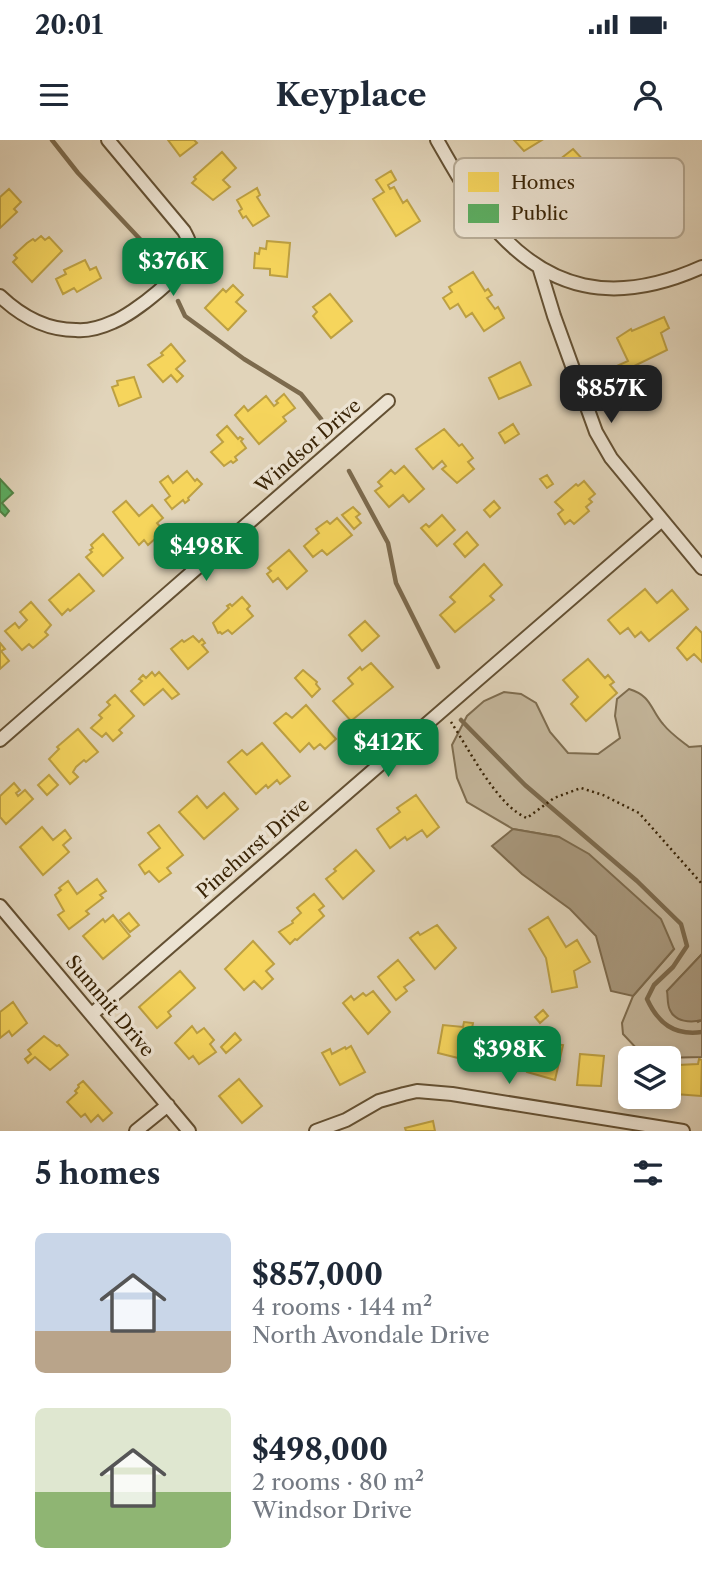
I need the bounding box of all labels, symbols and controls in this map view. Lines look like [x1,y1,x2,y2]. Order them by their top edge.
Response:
text: 20:01 [35,9,103,41]
text: Keyplace [275,75,427,114]
icon: menu [35,76,73,114]
icon: person [629,76,667,114]
legend [454,158,684,238]
text: Homes [511,171,575,194]
text: Public [511,202,568,225]
pin: $376K [124,239,222,298]
text: $376K [138,247,208,275]
pin: $857K [562,366,660,425]
text: $857K [576,374,646,402]
street label: Windsor Drive [250,394,365,499]
pin: $498K [157,524,255,583]
text: $498K [170,532,242,560]
pin: $412K [339,720,437,779]
text: $412K [354,728,422,756]
street label: Pinehurst Drive [192,793,314,903]
street label: Summit Drive [61,951,159,1061]
pin: $398K [460,1026,558,1086]
text: $398K [473,1035,545,1063]
map controls [618,1046,681,1109]
button: layers [618,1046,681,1109]
icon: filters [629,1154,667,1192]
text: 5 homes [35,1155,160,1192]
text: $857,000 [252,1256,383,1293]
icon: home [91,1261,175,1345]
text: 4 rooms · 144 m² [252,1293,432,1321]
text: North Avondale Drive [252,1321,490,1349]
text: $498,000 [252,1431,388,1468]
icon: home [91,1436,175,1520]
text: 2 rooms · 80 m² [252,1468,424,1496]
text: Windsor Drive [252,1496,412,1524]

